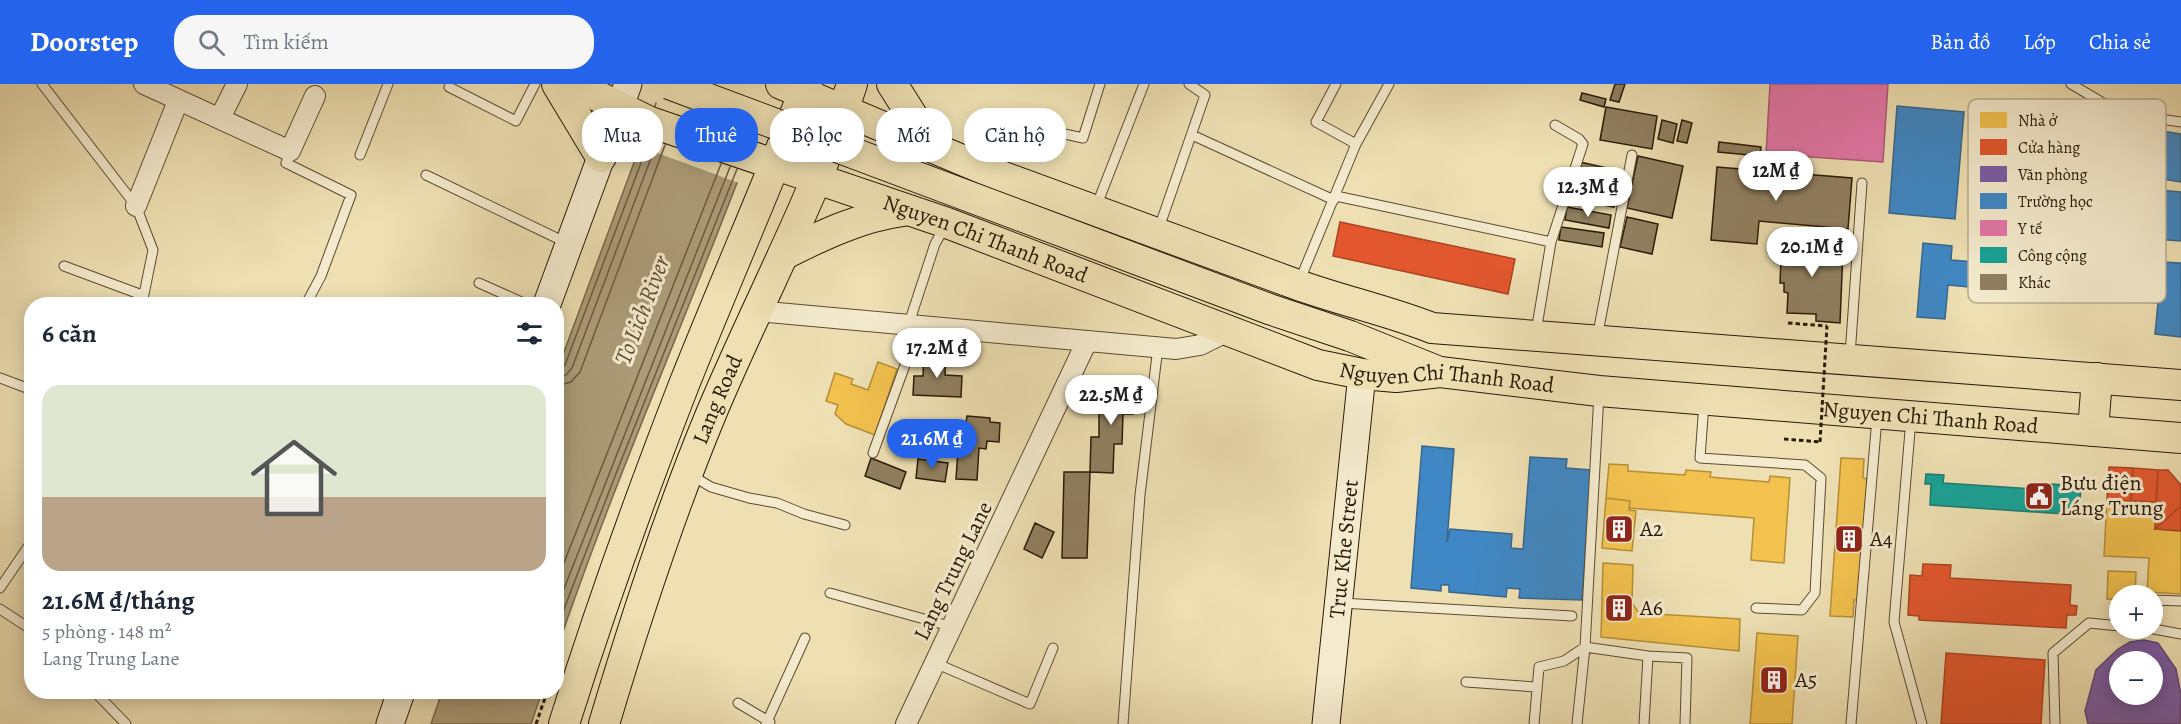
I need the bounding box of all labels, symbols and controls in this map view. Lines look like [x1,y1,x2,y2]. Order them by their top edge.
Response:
search box [174,15,594,69]
text: Doorstep [30,23,138,61]
icon: search [195,26,228,59]
text: Tìm kiếm [243,27,329,57]
text: Bản đồ [1931,28,1990,56]
text: Lớp [2023,28,2056,56]
text: Chia sẻ [2089,28,2151,56]
legend [1968,99,2166,303]
chip: Mua [582,108,663,162]
chip: Thuê [675,108,758,162]
chip: Bộ lọc [770,108,864,162]
chip: Mới [876,108,952,162]
chip: Căn hộ [964,108,1066,162]
text: Nhà ở [2018,110,2058,132]
text: Cửa hàng [2018,137,2080,159]
pin: 12M ₫ [1734,151,1818,202]
text: 12M ₫ [1752,157,1800,184]
text: Văn phòng [2017,164,2088,186]
pin: 12.3M ₫ [1533,167,1643,218]
text: 12.3M ₫ [1557,173,1619,200]
street label: Nguyen Chi Thanh Road [879,187,1092,291]
text: Trường học [2018,191,2093,213]
text: Y tế [2017,218,2042,240]
pin: 20.1M ₫ [1757,227,1867,278]
text: 20.1M ₫ [1781,233,1843,260]
text: Công cộng [2018,245,2087,267]
water label: To Lich River [607,251,678,369]
text: Khác [2018,272,2051,294]
text: 6 căn [42,316,97,351]
icon: filters [513,317,546,350]
pin: 17.2M ₫ [882,328,992,379]
text: 17.2M ₫ [906,334,968,361]
street label: Lang Road [685,350,750,449]
street label: Nguyen Chi Thanh Road [1337,355,1556,401]
pin: 22.5M ₫ [1056,375,1166,426]
text: 22.5M ₫ [1079,381,1143,408]
street label: Nguyen Chi Thanh Road [1822,394,2040,441]
pin: 21.6M ₫ [877,419,987,470]
icon: home [240,424,348,532]
text: 21.6M ₫ [901,425,963,452]
place label: Bưu điện Láng Trung [2060,468,2164,523]
street label: Truc Khe Street [1322,478,1366,620]
public building icon: Bưu điện Láng Trung [2023,480,2055,512]
street label: Lang Trung Lane [906,496,1000,646]
building icon: A2 [1603,513,1635,545]
place label: A2 [1639,514,1663,544]
building icon: A4 [1833,523,1865,555]
place label: A4 [1869,524,1893,554]
text: 21.6M ₫/tháng [42,583,194,618]
map controls [2109,585,2163,705]
button: + [2109,585,2163,639]
building icon: A6 [1603,592,1635,624]
place label: A6 [1639,593,1663,623]
text: 5 phòng · 148 m² [42,618,171,645]
text: Lang Trung Lane [42,645,180,672]
button: − [2109,651,2163,705]
building icon: A5 [1758,664,1790,696]
place label: A5 [1794,665,1817,695]

